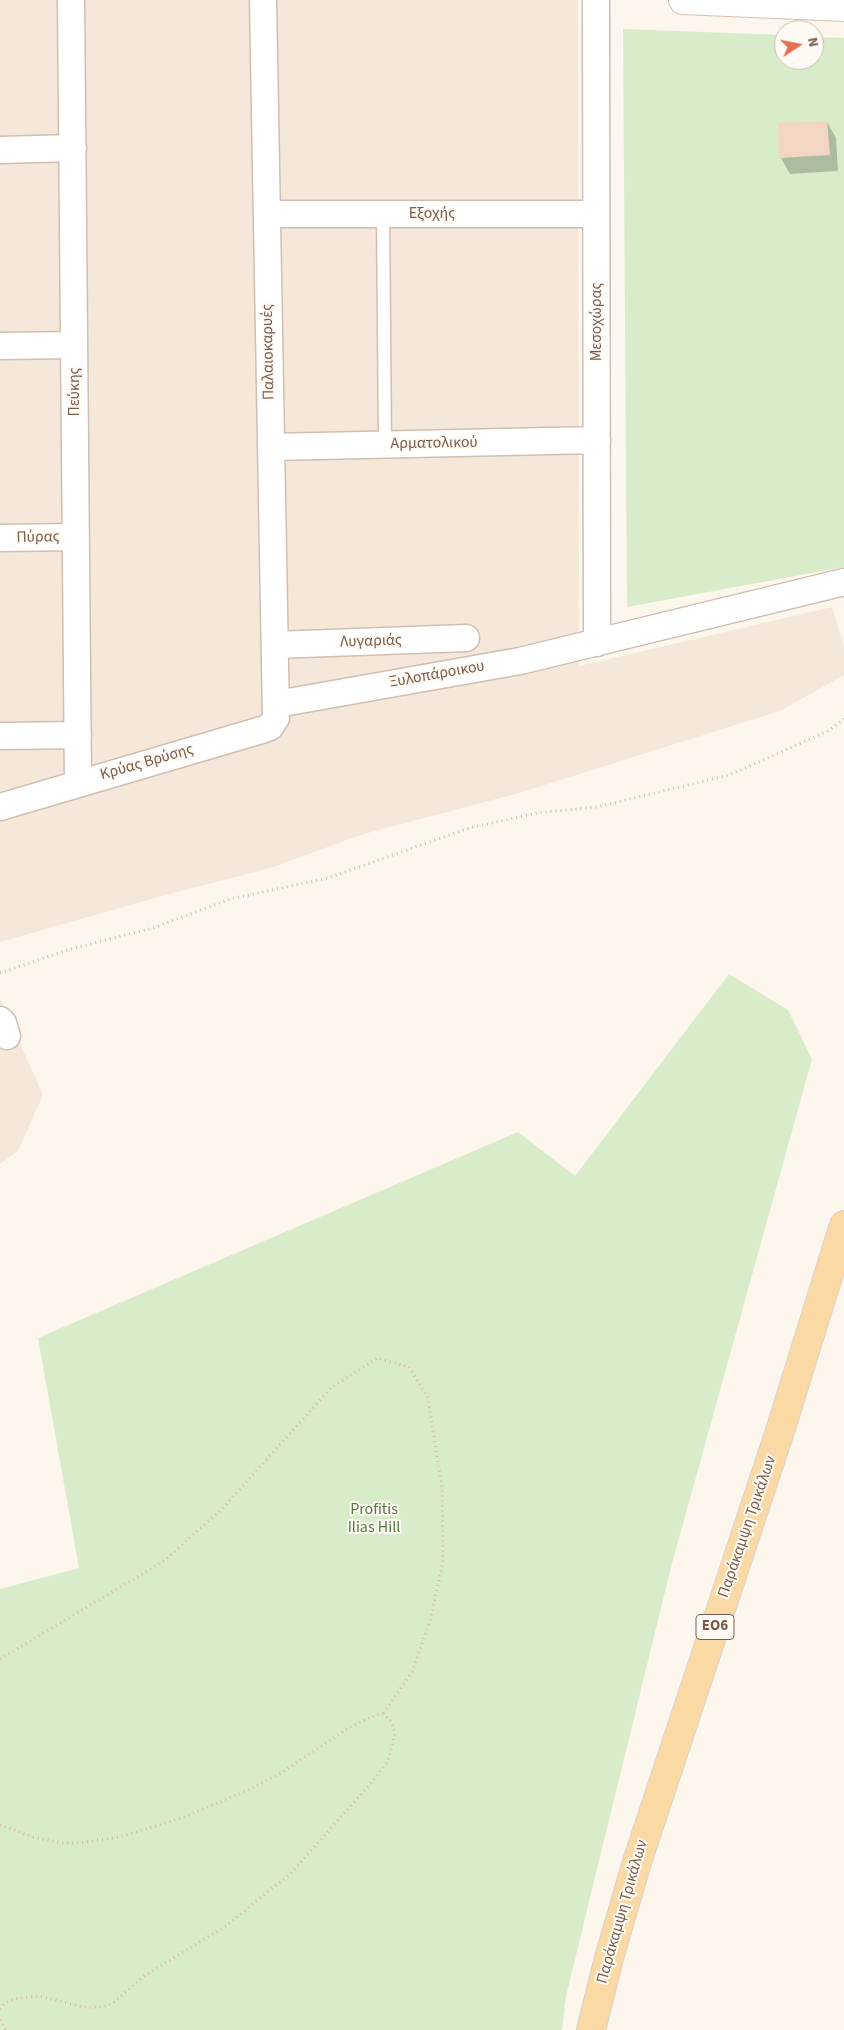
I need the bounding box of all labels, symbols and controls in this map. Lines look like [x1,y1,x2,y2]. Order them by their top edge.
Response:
north arrow [774,20,824,70]
text: N [802,36,823,49]
street label: Εξοχής [409,204,455,224]
street label: Μεσοχώρας [587,283,607,361]
street label: Παλαιοκαρυές [259,304,279,400]
street label: Πεύκης [65,368,85,416]
street label: Αρματολικού [390,434,478,454]
street label: Πύρας [16,528,60,548]
street label: Λυγαριάς [340,631,402,653]
street label: Ξυλοπάροικου [388,657,486,693]
street label: Κρύας Βρύσης [98,741,196,785]
street label: Παράκαμψη Τρικάλων [715,1454,781,1600]
park label: Profitis Ilias Hill [348,1500,400,1538]
road number: ΕΟ6 [696,1614,734,1640]
street label: Παράκαμψη Τρικάλων [593,1838,653,1986]

